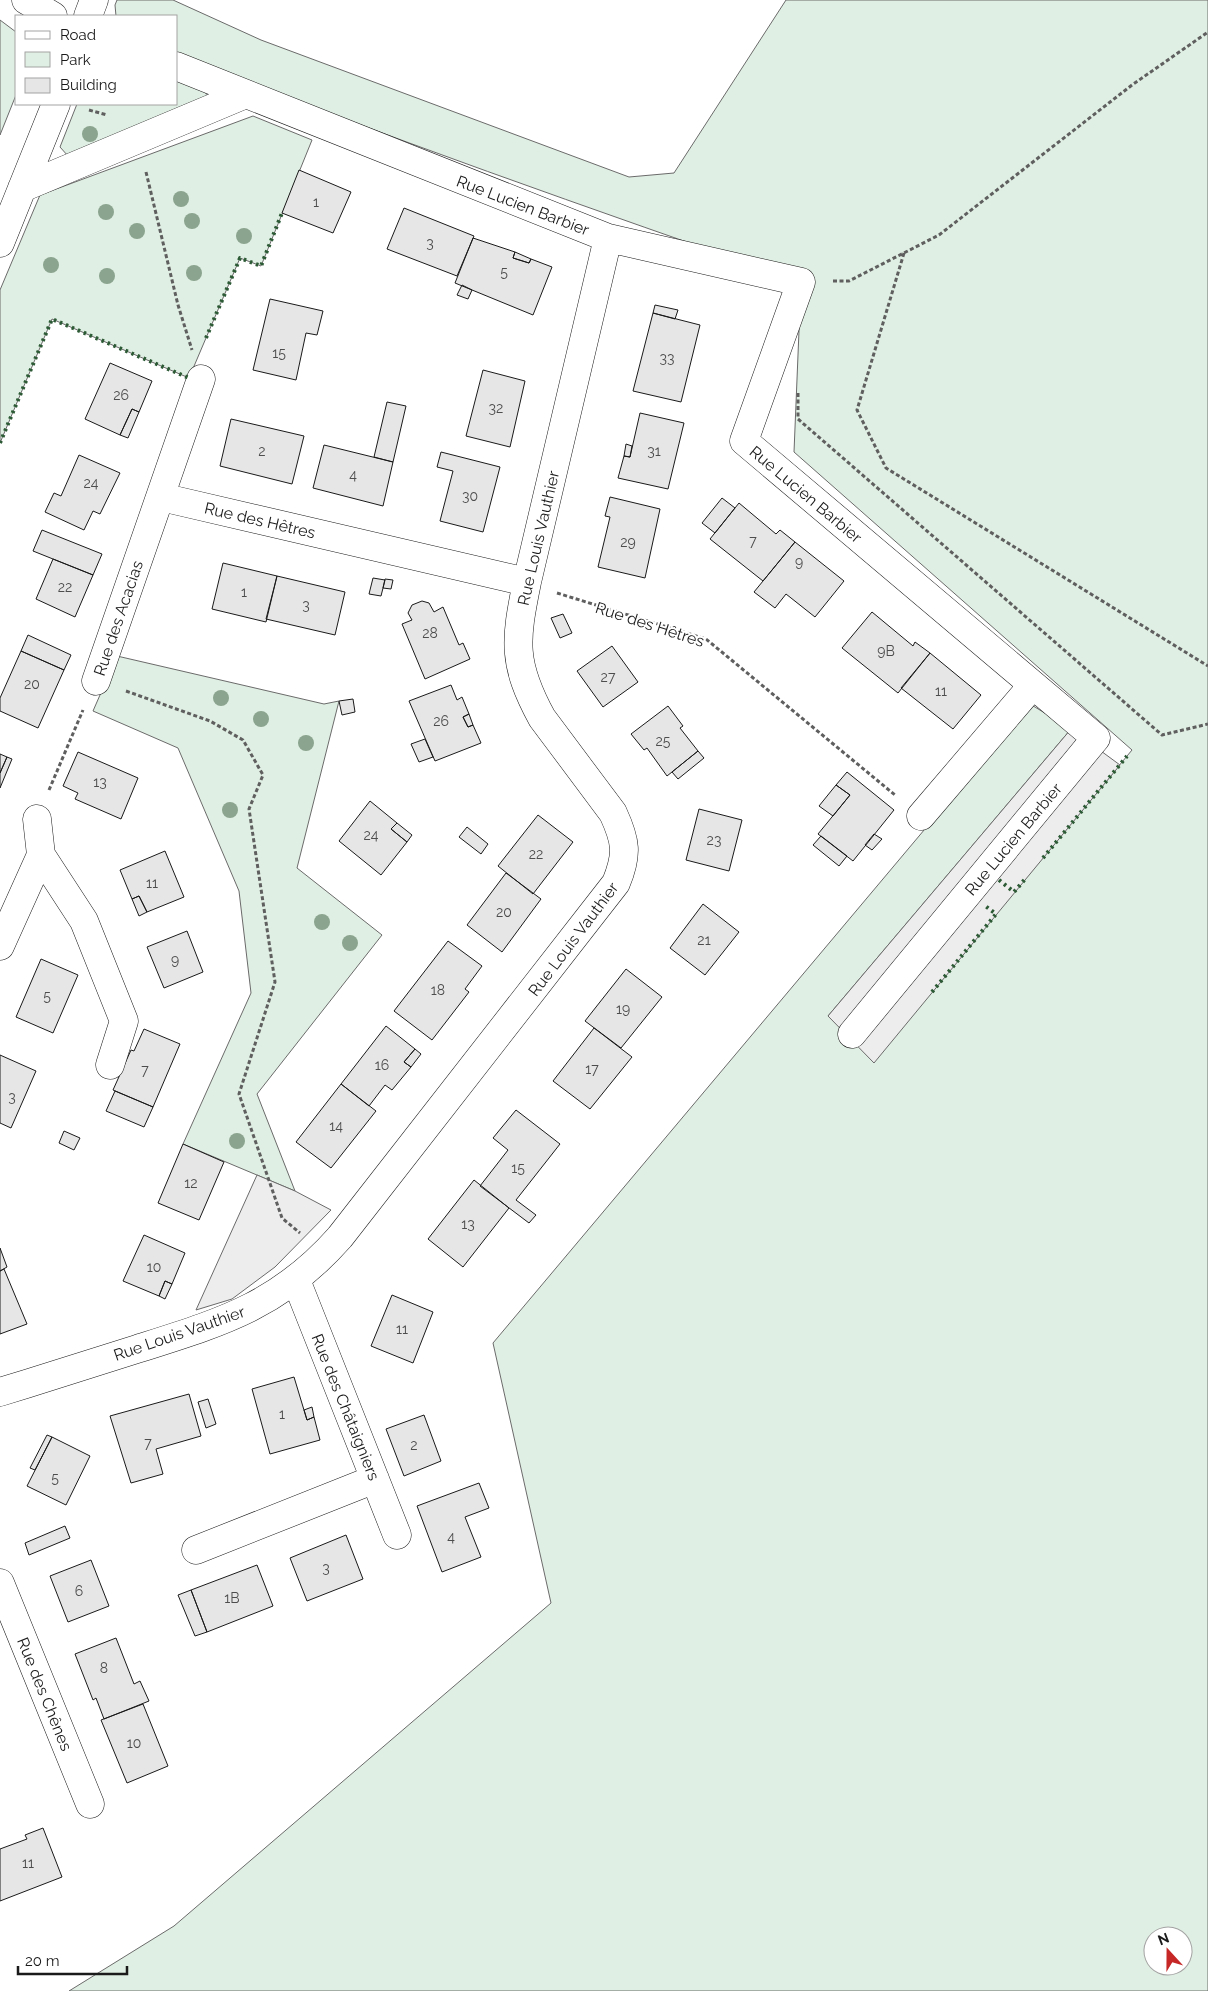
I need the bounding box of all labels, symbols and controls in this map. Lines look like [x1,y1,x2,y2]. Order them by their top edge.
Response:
legend [15,15,178,105]
text: Road [60,26,96,44]
text: Park [60,51,91,69]
text: Building [60,76,117,94]
street label: Rue Lucien Barbier [454,171,592,240]
house number: 1 [313,194,319,210]
house number: 3 [426,235,434,251]
house number: 5 [500,264,508,280]
house number: 15 [272,345,286,361]
house number: 33 [660,350,674,366]
house number: 26 [113,387,129,403]
house number: 32 [489,400,503,416]
street label: Rue Lucien Barbier [746,442,866,547]
house number: 2 [258,443,266,459]
house number: 31 [647,443,661,459]
house number: 4 [349,467,357,483]
street label: Rue Louis Vauthier [514,469,563,607]
house number: 24 [84,475,99,491]
house number: 30 [462,488,478,504]
street label: Rue des Hêtres [203,498,317,543]
house number: 7 [749,533,757,549]
house number: 29 [620,534,636,550]
house number: 9 [795,554,803,570]
street label: Rue des Acacias [90,558,147,678]
house number: 22 [58,579,72,595]
house number: 1 [241,584,247,600]
house number: 3 [302,597,310,613]
street label: Rue des Hêtres [593,598,707,651]
house number: 28 [422,625,438,641]
house number: 9B [877,643,895,659]
house number: 27 [601,669,616,685]
house number: 20 [24,676,40,692]
house number: 11 [935,683,947,699]
house number: 26 [433,713,449,729]
house number: 25 [656,733,671,749]
house number: 13 [93,774,107,790]
street label: Rue Lucien Barbier [961,779,1066,899]
house number: 24 [364,827,379,843]
house number: 23 [707,832,721,848]
house number: 22 [529,846,543,862]
house number: 11 [146,875,158,891]
street label: Rue Louis Vauthier [524,878,623,1000]
house number: 20 [496,904,512,920]
house number: 21 [697,932,711,948]
house number: 9 [171,952,179,968]
house number: 18 [431,982,445,998]
house number: 5 [43,988,51,1004]
house number: 19 [616,1001,630,1017]
house number: 16 [375,1057,389,1073]
house number: 17 [585,1061,599,1077]
house number: 7 [141,1062,149,1078]
house number: 3 [8,1089,16,1105]
house number: 14 [329,1118,343,1134]
house number: 15 [511,1160,525,1176]
house number: 12 [184,1175,198,1191]
house number: 13 [461,1216,475,1232]
house number: 10 [147,1259,161,1275]
street label: Rue Louis Vauthier [111,1302,248,1365]
house number: 11 [396,1321,408,1337]
street label: Rue des Châtaigniers [307,1331,384,1484]
house number: 1 [279,1406,285,1422]
house number: 7 [144,1435,152,1451]
house number: 2 [410,1437,418,1453]
house number: 5 [51,1470,59,1486]
house number: 4 [447,1529,455,1545]
house number: 3 [322,1560,330,1576]
house number: 6 [75,1583,83,1599]
house number: 1B [224,1590,240,1606]
street label: Rue des Chênes [13,1635,76,1754]
house number: 8 [100,1660,108,1676]
house number: 10 [127,1735,141,1751]
house number: 11 [22,1855,34,1871]
north arrow [1143,1926,1193,1976]
text: N [1155,1929,1171,1948]
scale bar [18,1944,126,1976]
text: 20 m [25,1952,60,1970]

